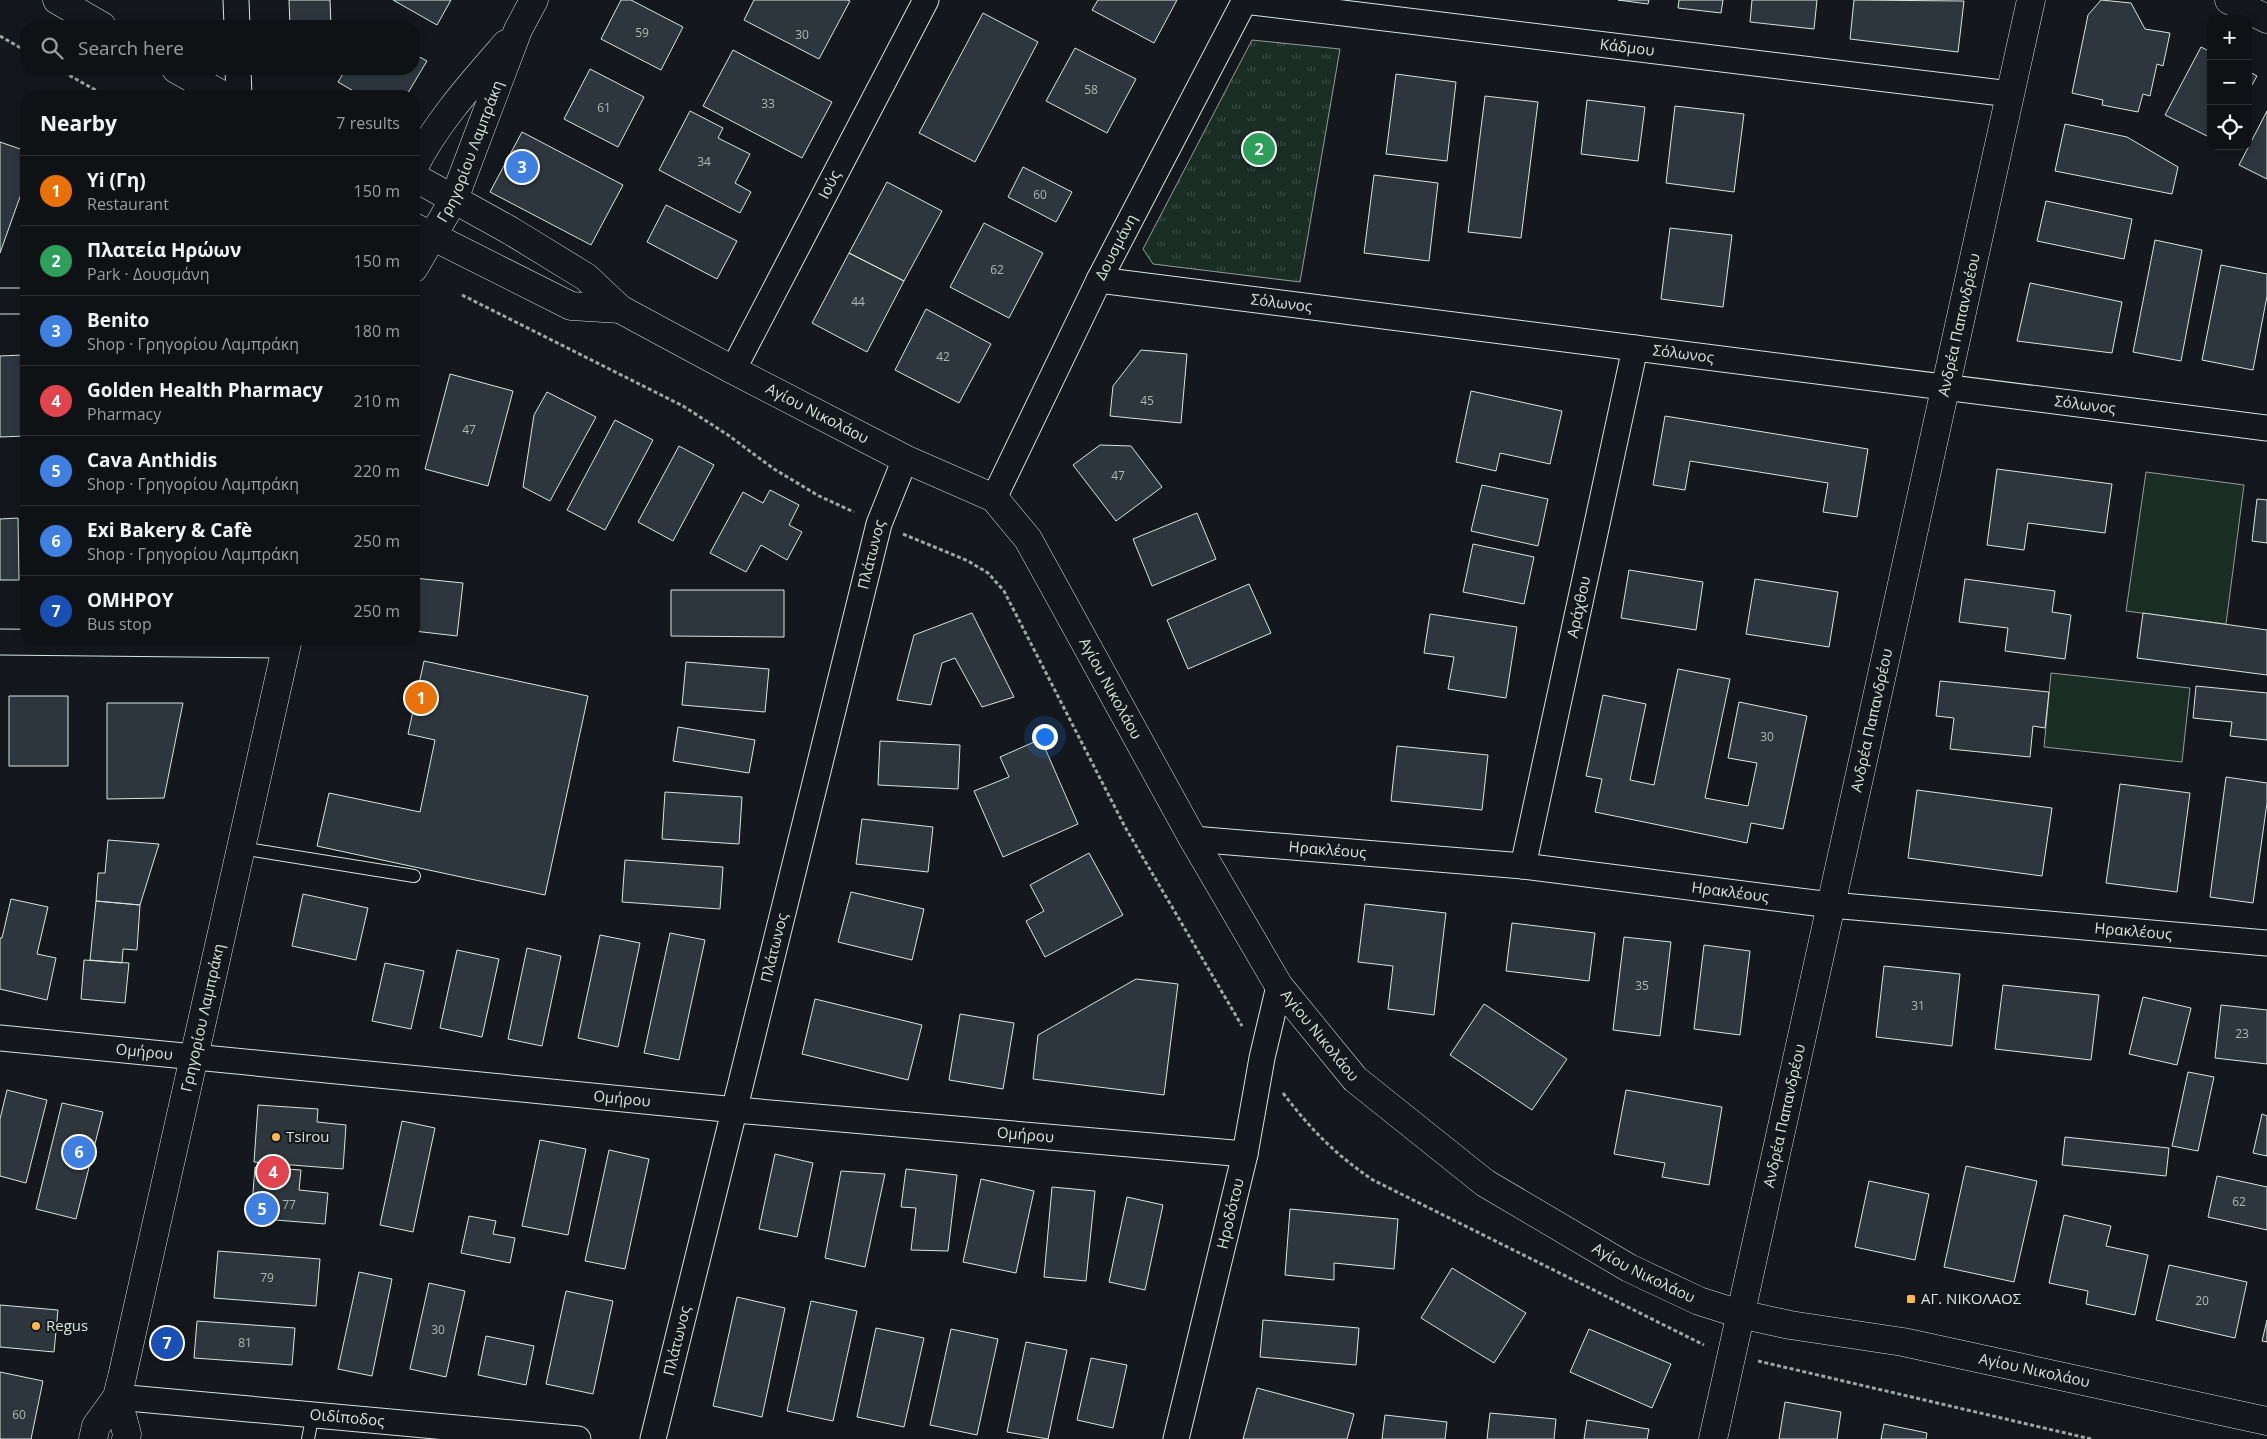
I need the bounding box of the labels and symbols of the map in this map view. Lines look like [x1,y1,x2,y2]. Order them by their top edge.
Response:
house number: 59 [635,24,649,41]
house number: 30 [795,26,809,43]
street label: Κάδμου [1599,33,1656,60]
street label: Γρηγορίου Λαμπράκη [432,77,507,226]
house number: 58 [1084,81,1098,98]
house number: 33 [761,95,775,112]
house number: 61 [597,99,611,116]
pin: 2 [1243,130,1275,168]
pin: 3 [506,148,538,186]
house number: 34 [697,153,711,170]
street label: Ιούς [813,166,844,202]
house number: 60 [1033,186,1047,203]
street label: Δουσμάνη [1090,210,1141,283]
street label: Ανδρέα Παπανδρέου [1933,251,1984,398]
house number: 62 [990,261,1004,278]
street label: Σόλωνος [1250,288,1313,316]
house number: 44 [851,293,865,310]
street label: Σόλωνος [1652,339,1715,367]
house number: 42 [936,348,950,365]
street label: Αγίου Νικολάου [763,378,873,448]
street label: Σόλωνος [2053,390,2117,418]
house number: 45 [1140,392,1154,409]
house number: 47 [462,421,476,438]
house number: 47 [1111,467,1125,484]
street label: Πλάτωνος [852,516,889,591]
street label: Αράχθου [1562,574,1594,640]
street label: Αγίου Νικολάου [1075,634,1147,743]
street label: Ανδρέα Παπανδρέου [1845,646,1896,794]
pin: 1 [405,679,437,717]
your location [1032,724,1058,750]
house number: 30 [1760,728,1774,745]
street label: Ηρακλέους [1288,836,1367,862]
street label: Ηρακλέους [1691,876,1770,906]
street label: Πλάτωνος [755,911,792,985]
street label: Ηρακλέους [2094,917,2173,944]
street label: Γρηγορίου Λαμπράκη [175,941,228,1094]
house number: 35 [1635,977,1649,994]
street label: Αγίου Νικολάου [1277,985,1364,1085]
house number: 31 [1911,997,1925,1014]
house number: 23 [2235,1025,2249,1042]
street label: Ομήρου [115,1038,174,1064]
street label: Ανδρέα Παπανδρέου [1758,1042,1809,1189]
street label: Ομήρου [593,1085,652,1111]
street label: Ομήρου [996,1122,1055,1146]
place label: Tsirou [286,1126,330,1146]
marker: Tsirou [270,1131,282,1143]
pin: 6 [63,1133,95,1171]
pin: 4 [257,1153,289,1191]
street label: Ηροδότου [1211,1176,1248,1251]
pin: 5 [246,1190,278,1228]
house number: 62 [2232,1193,2246,1210]
house number: 77 [282,1196,296,1213]
street label: Αγίου Νικολάου [1589,1238,1699,1307]
house number: 79 [260,1269,274,1286]
place label: ΑΓ. ΝΙΚΟΛΑΟΣ [1921,1288,2022,1308]
house number: 20 [2195,1292,2209,1309]
marker: ΑΓ. ΝΙΚΟΛΑΟΣ [1905,1293,1917,1305]
street label: Πλάτωνος [658,1304,694,1378]
place label: Regus [46,1315,88,1335]
marker: Regus [30,1320,42,1332]
house number: 30 [431,1321,445,1338]
pin: 7 [151,1324,183,1362]
house number: 81 [238,1334,252,1351]
street label: Αγίου Νικολάου [1977,1348,2092,1391]
street label: Οιδίποδος [309,1404,385,1430]
house number: 60 [12,1406,26,1423]

